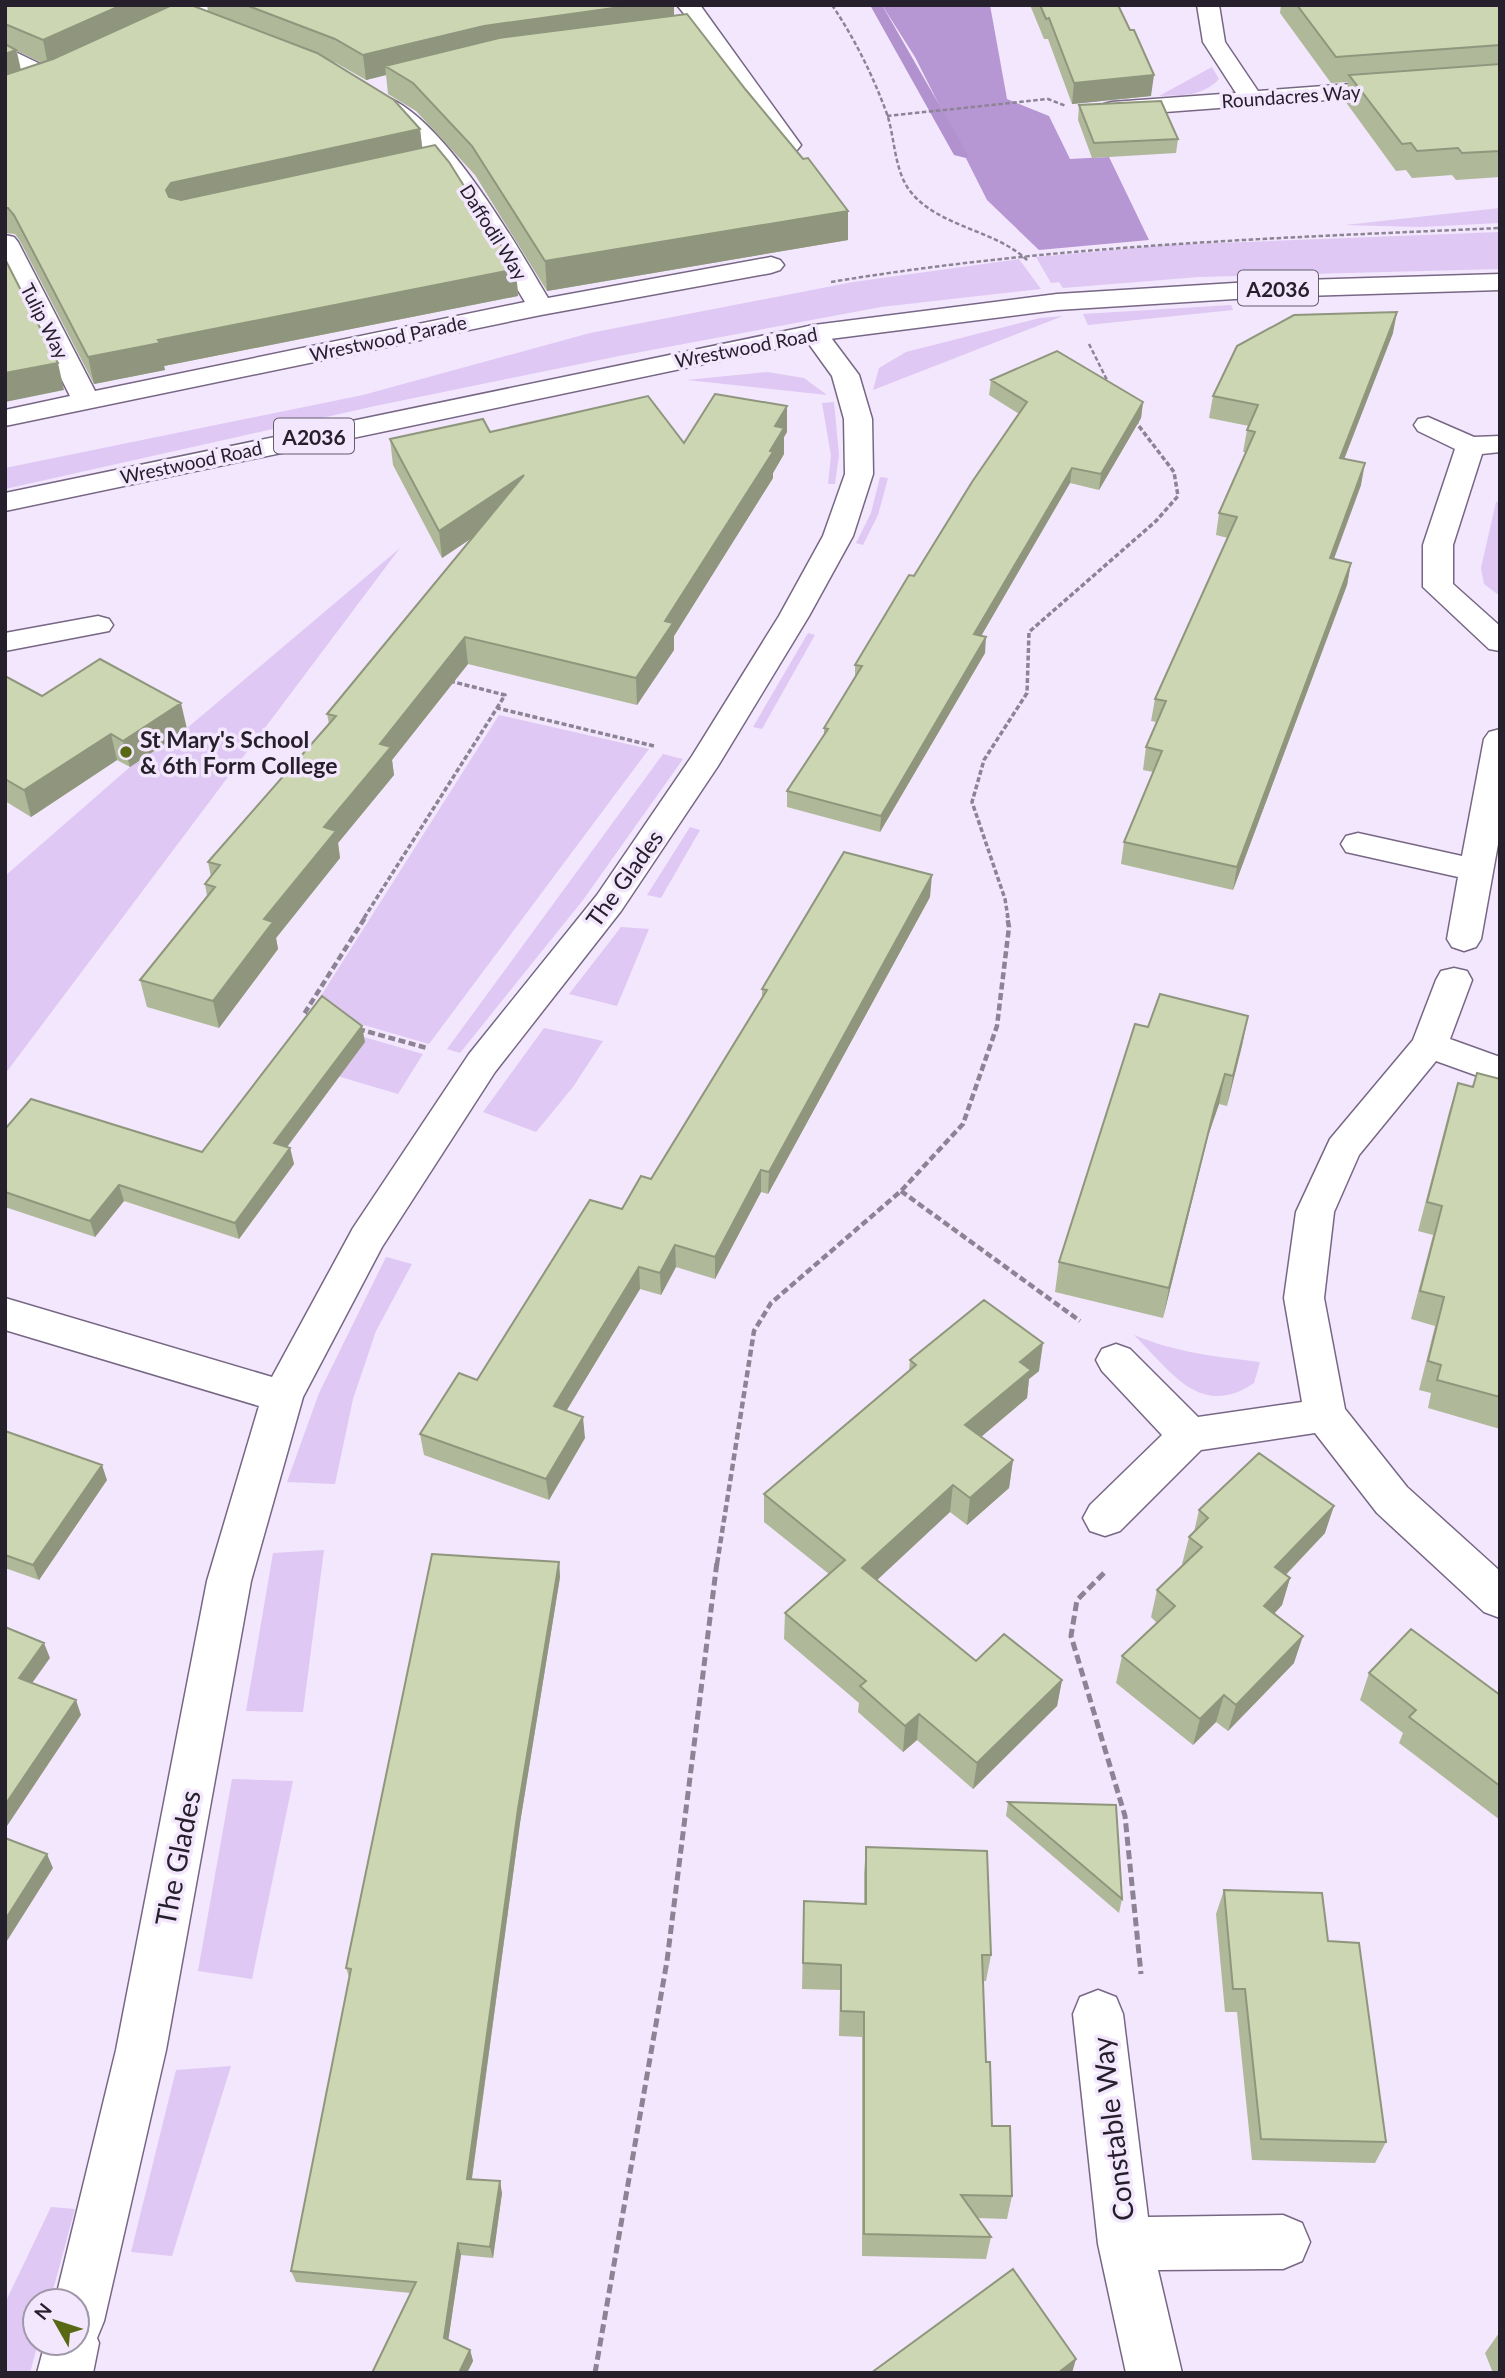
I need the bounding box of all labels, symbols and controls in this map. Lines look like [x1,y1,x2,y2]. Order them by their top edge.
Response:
street label: Roundacres Way [1221,80,1362,112]
street label: Daffodil Way [455,180,533,284]
road number: A2036 [1238,270,1318,306]
street label: Tulip Way [16,279,74,363]
street label: Wrestwood Parade [307,310,469,366]
street label: Wrestwood Road [673,322,819,372]
road number: A2036 [274,418,354,453]
street label: Wrestwood Road [118,436,264,488]
place label: St Mary's School & 6th Form College [140,725,337,779]
marker: St Mary's School & 6th Form College [118,744,134,760]
street label: The Glades [580,824,668,932]
street label: The Glades [147,1787,207,1929]
street label: Constable Way [1084,2034,1140,2223]
north arrow [21,2287,91,2357]
text: N [29,2298,56,2324]

